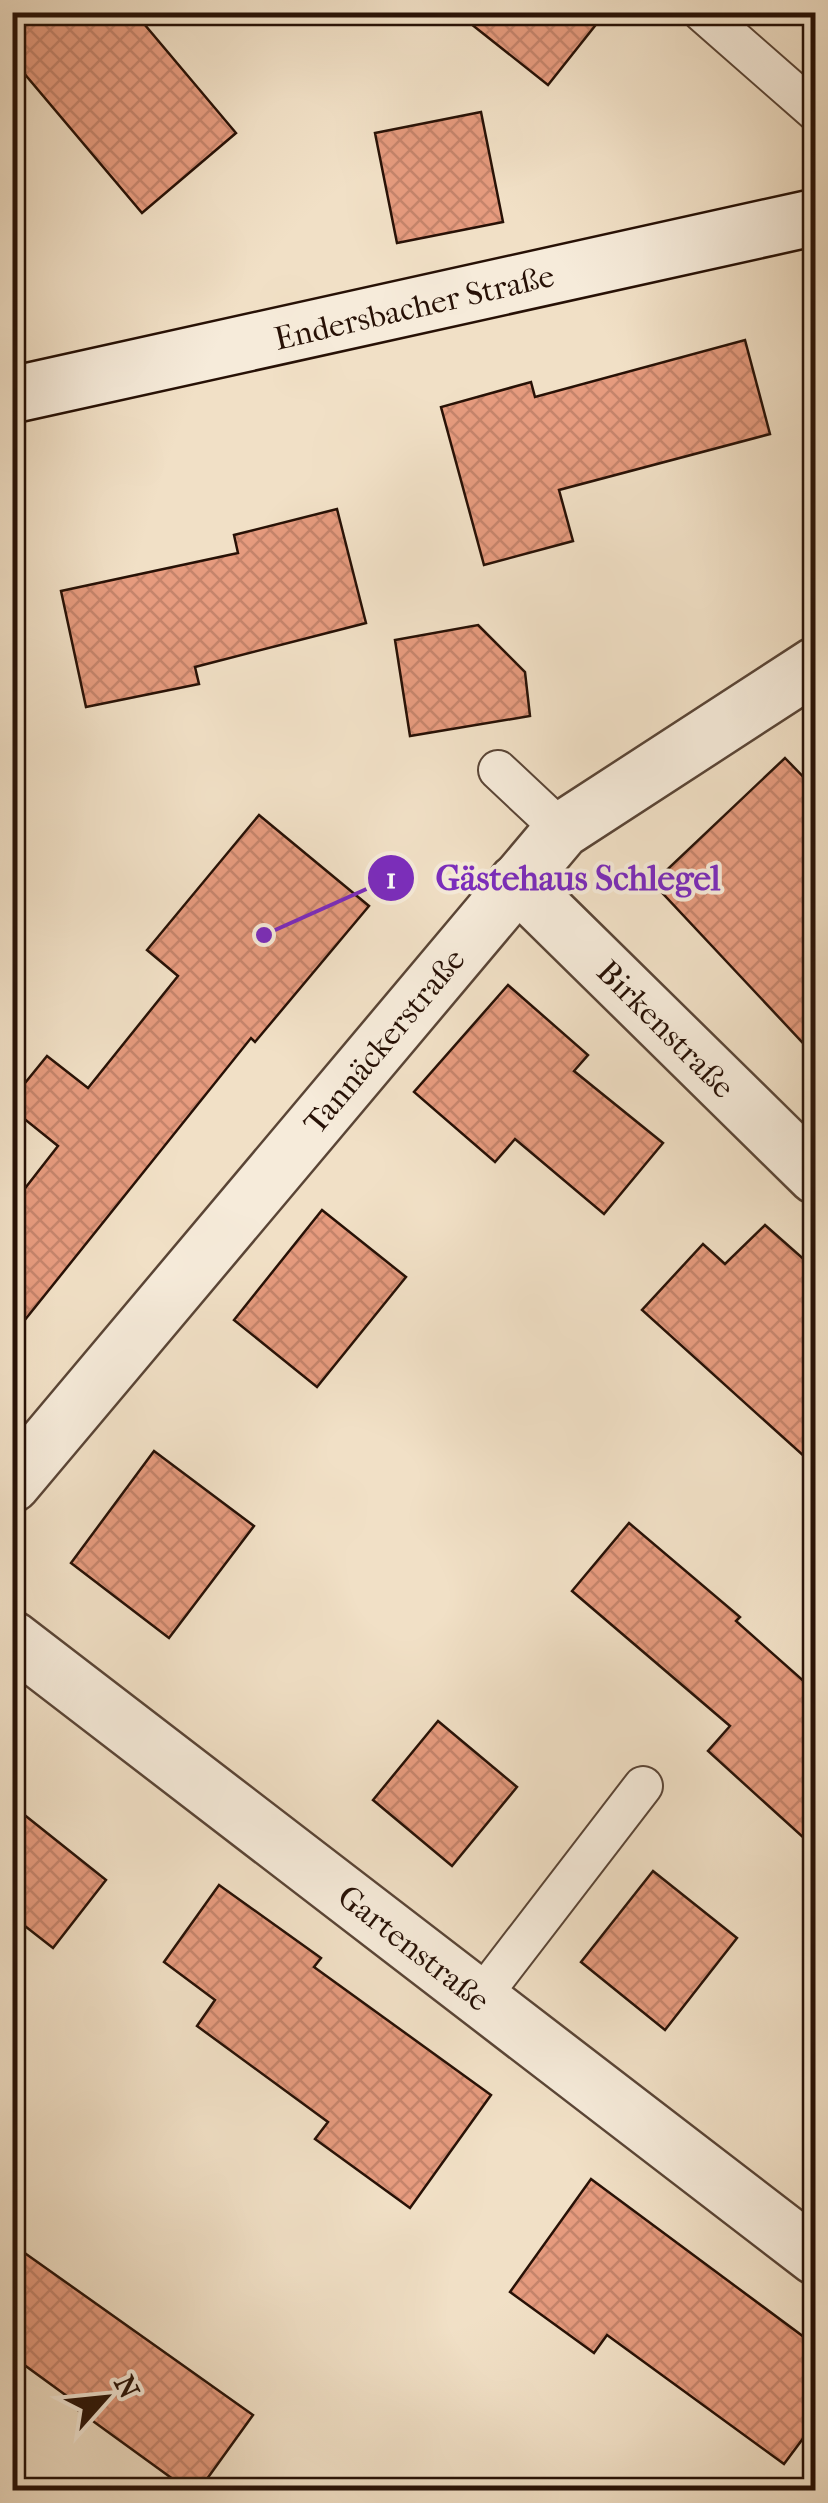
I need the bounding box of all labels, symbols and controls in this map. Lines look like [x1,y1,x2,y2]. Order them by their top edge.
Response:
street label: Endersbacher Straße [271,257,558,358]
callout: Gästehaus Schlegel [366,845,740,910]
text: Gästehaus Schlegel [436,858,721,899]
text: 1 [386,861,396,896]
street label: Tannäckerstraße [296,941,473,1141]
street label: Birkenstraße [589,953,742,1106]
street label: Gartenstraße [331,1878,497,2019]
north arrow [55,2348,155,2448]
text: N [107,2370,147,2405]

